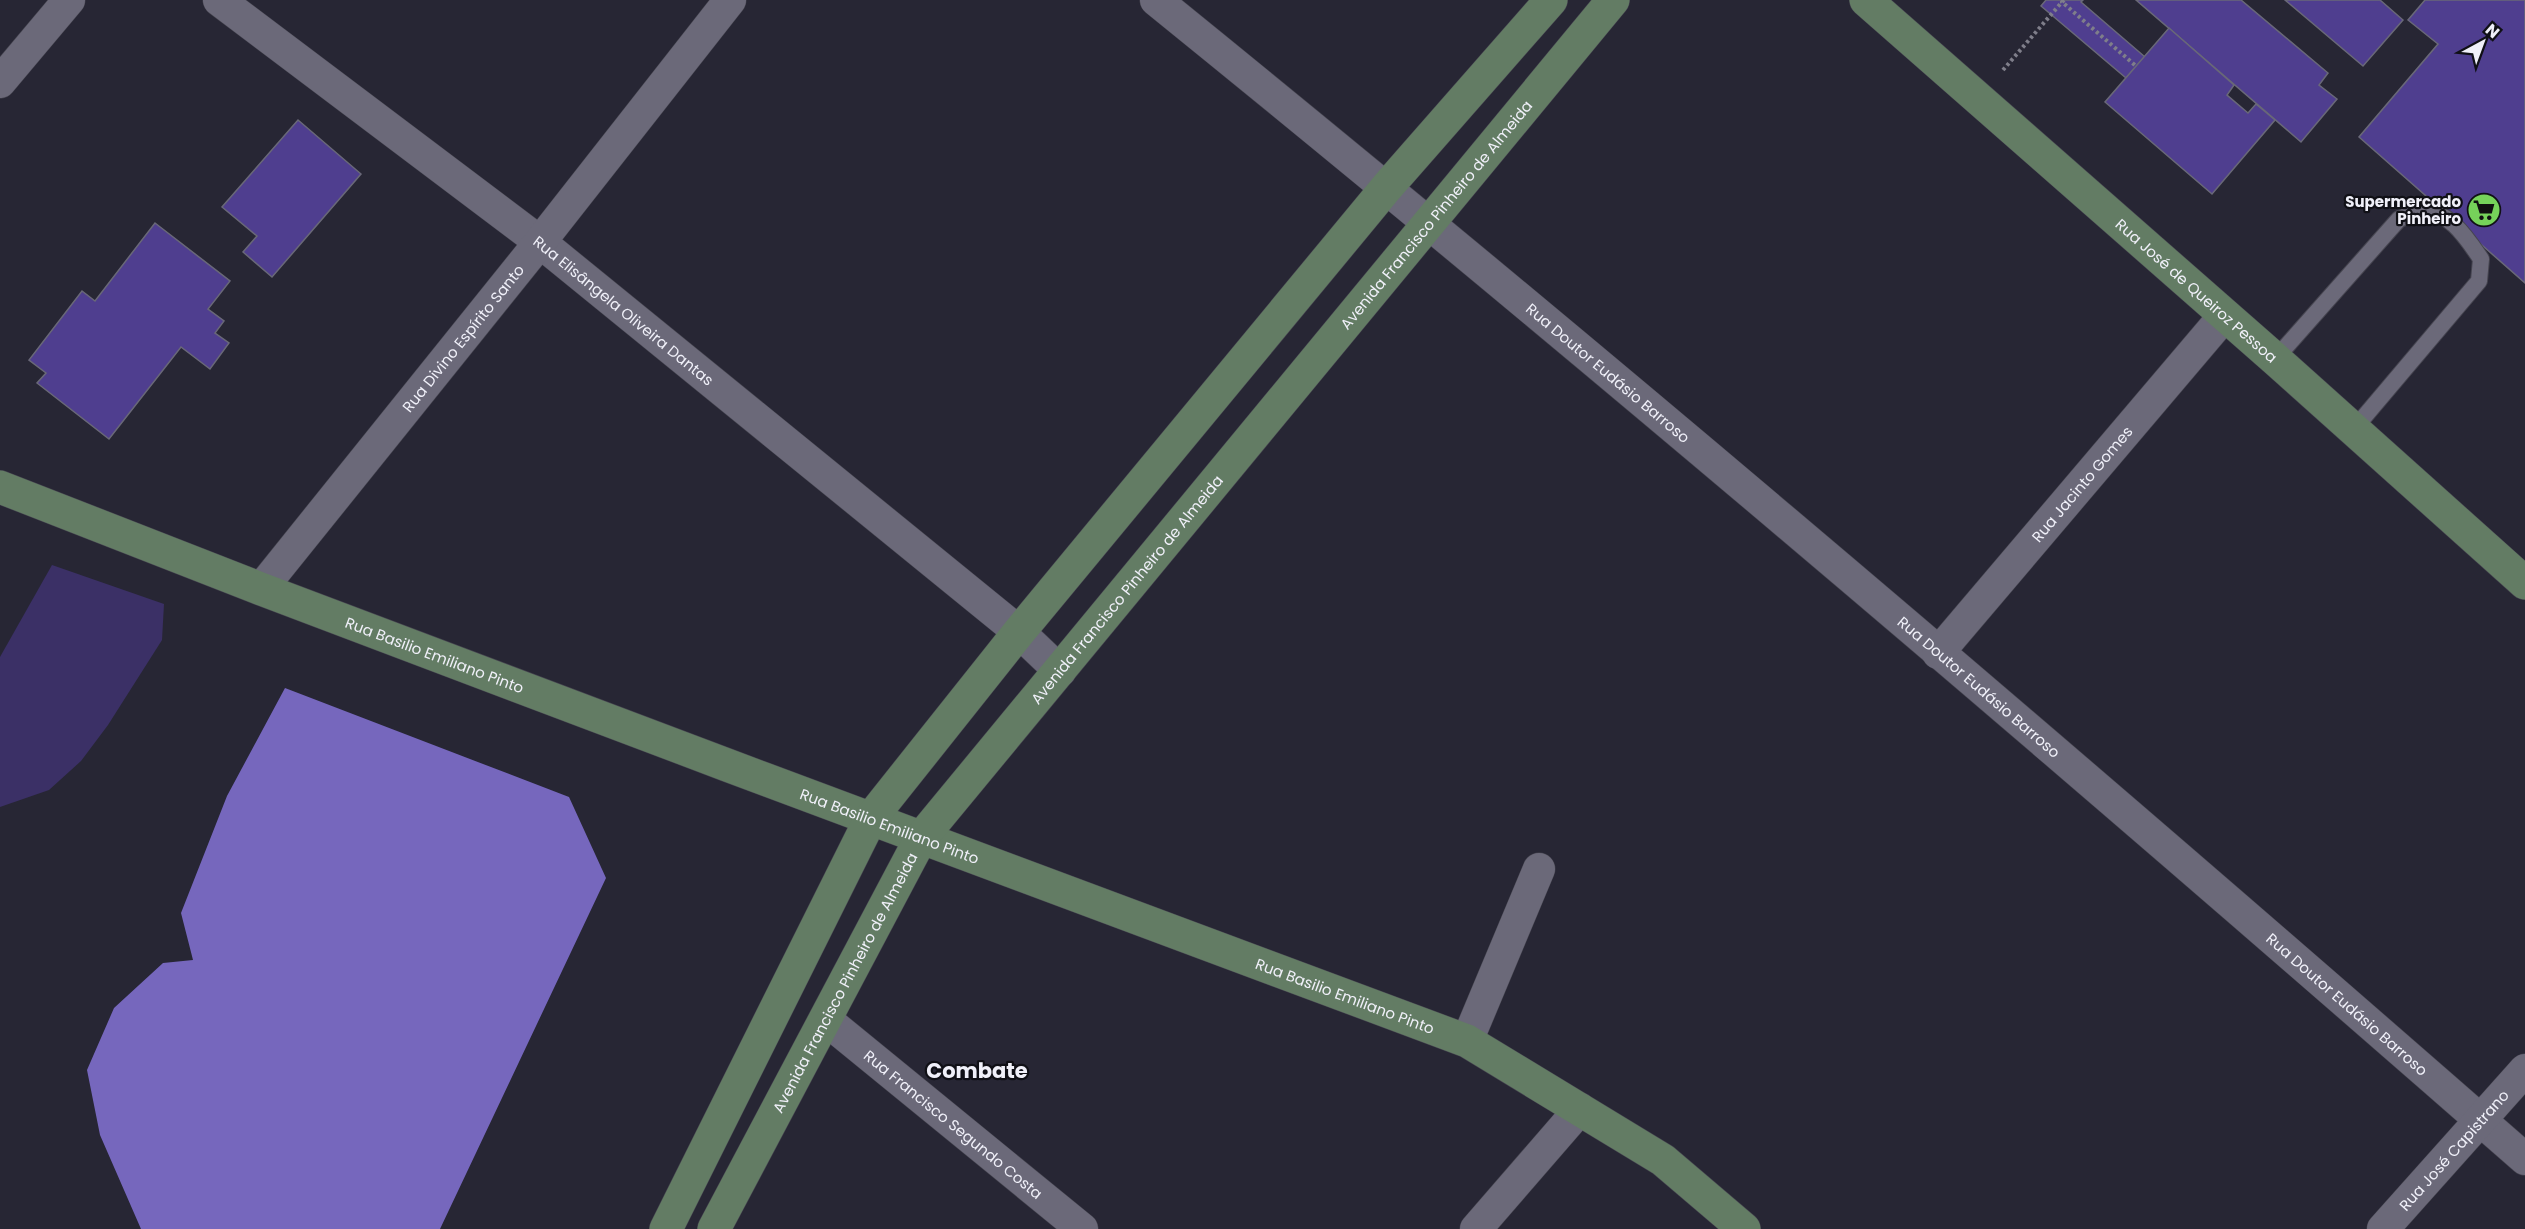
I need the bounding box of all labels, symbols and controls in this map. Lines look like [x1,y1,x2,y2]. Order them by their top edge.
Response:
north arrow [2453,12,2513,72]
text: N [2480,18,2505,44]
street label: Avenida Francisco Pinheiro de Almeida [1335,95,1537,334]
place label: Supermercado Pinheiro [2345,191,2461,229]
supermarket icon: Supermercado Pinheiro [2466,192,2502,228]
street label: Rua José de Queiroz Pessoa [2111,213,2282,367]
street label: Rua Elisângela Oliveira Dantas [529,230,719,390]
street label: Rua Divino Espírito Santo [397,260,529,416]
street label: Rua Doutor Eudásio Barroso [1522,298,1695,447]
street label: Rua Jacinto Gomes [2026,421,2137,546]
street label: Avenida Francisco Pinheiro de Almeida [1025,470,1227,708]
street label: Rua Basilio Emiliano Pinto [342,611,527,698]
street label: Rua Doutor Eudásio Barroso [1893,611,2065,762]
street label: Rua Basilio Emiliano Pinto [797,783,982,869]
street label: Avenida Francisco Pinheiro de Almeida [767,849,922,1116]
street label: Rua Doutor Eudásio Barroso [2262,928,2433,1080]
street label: Rua Basilio Emiliano Pinto [1253,953,1438,1038]
street label: Rua Francisco Segundo Costa [860,1045,1047,1203]
district label: Combate [926,1056,1028,1085]
street label: Rua José Capistrano [2394,1085,2513,1215]

